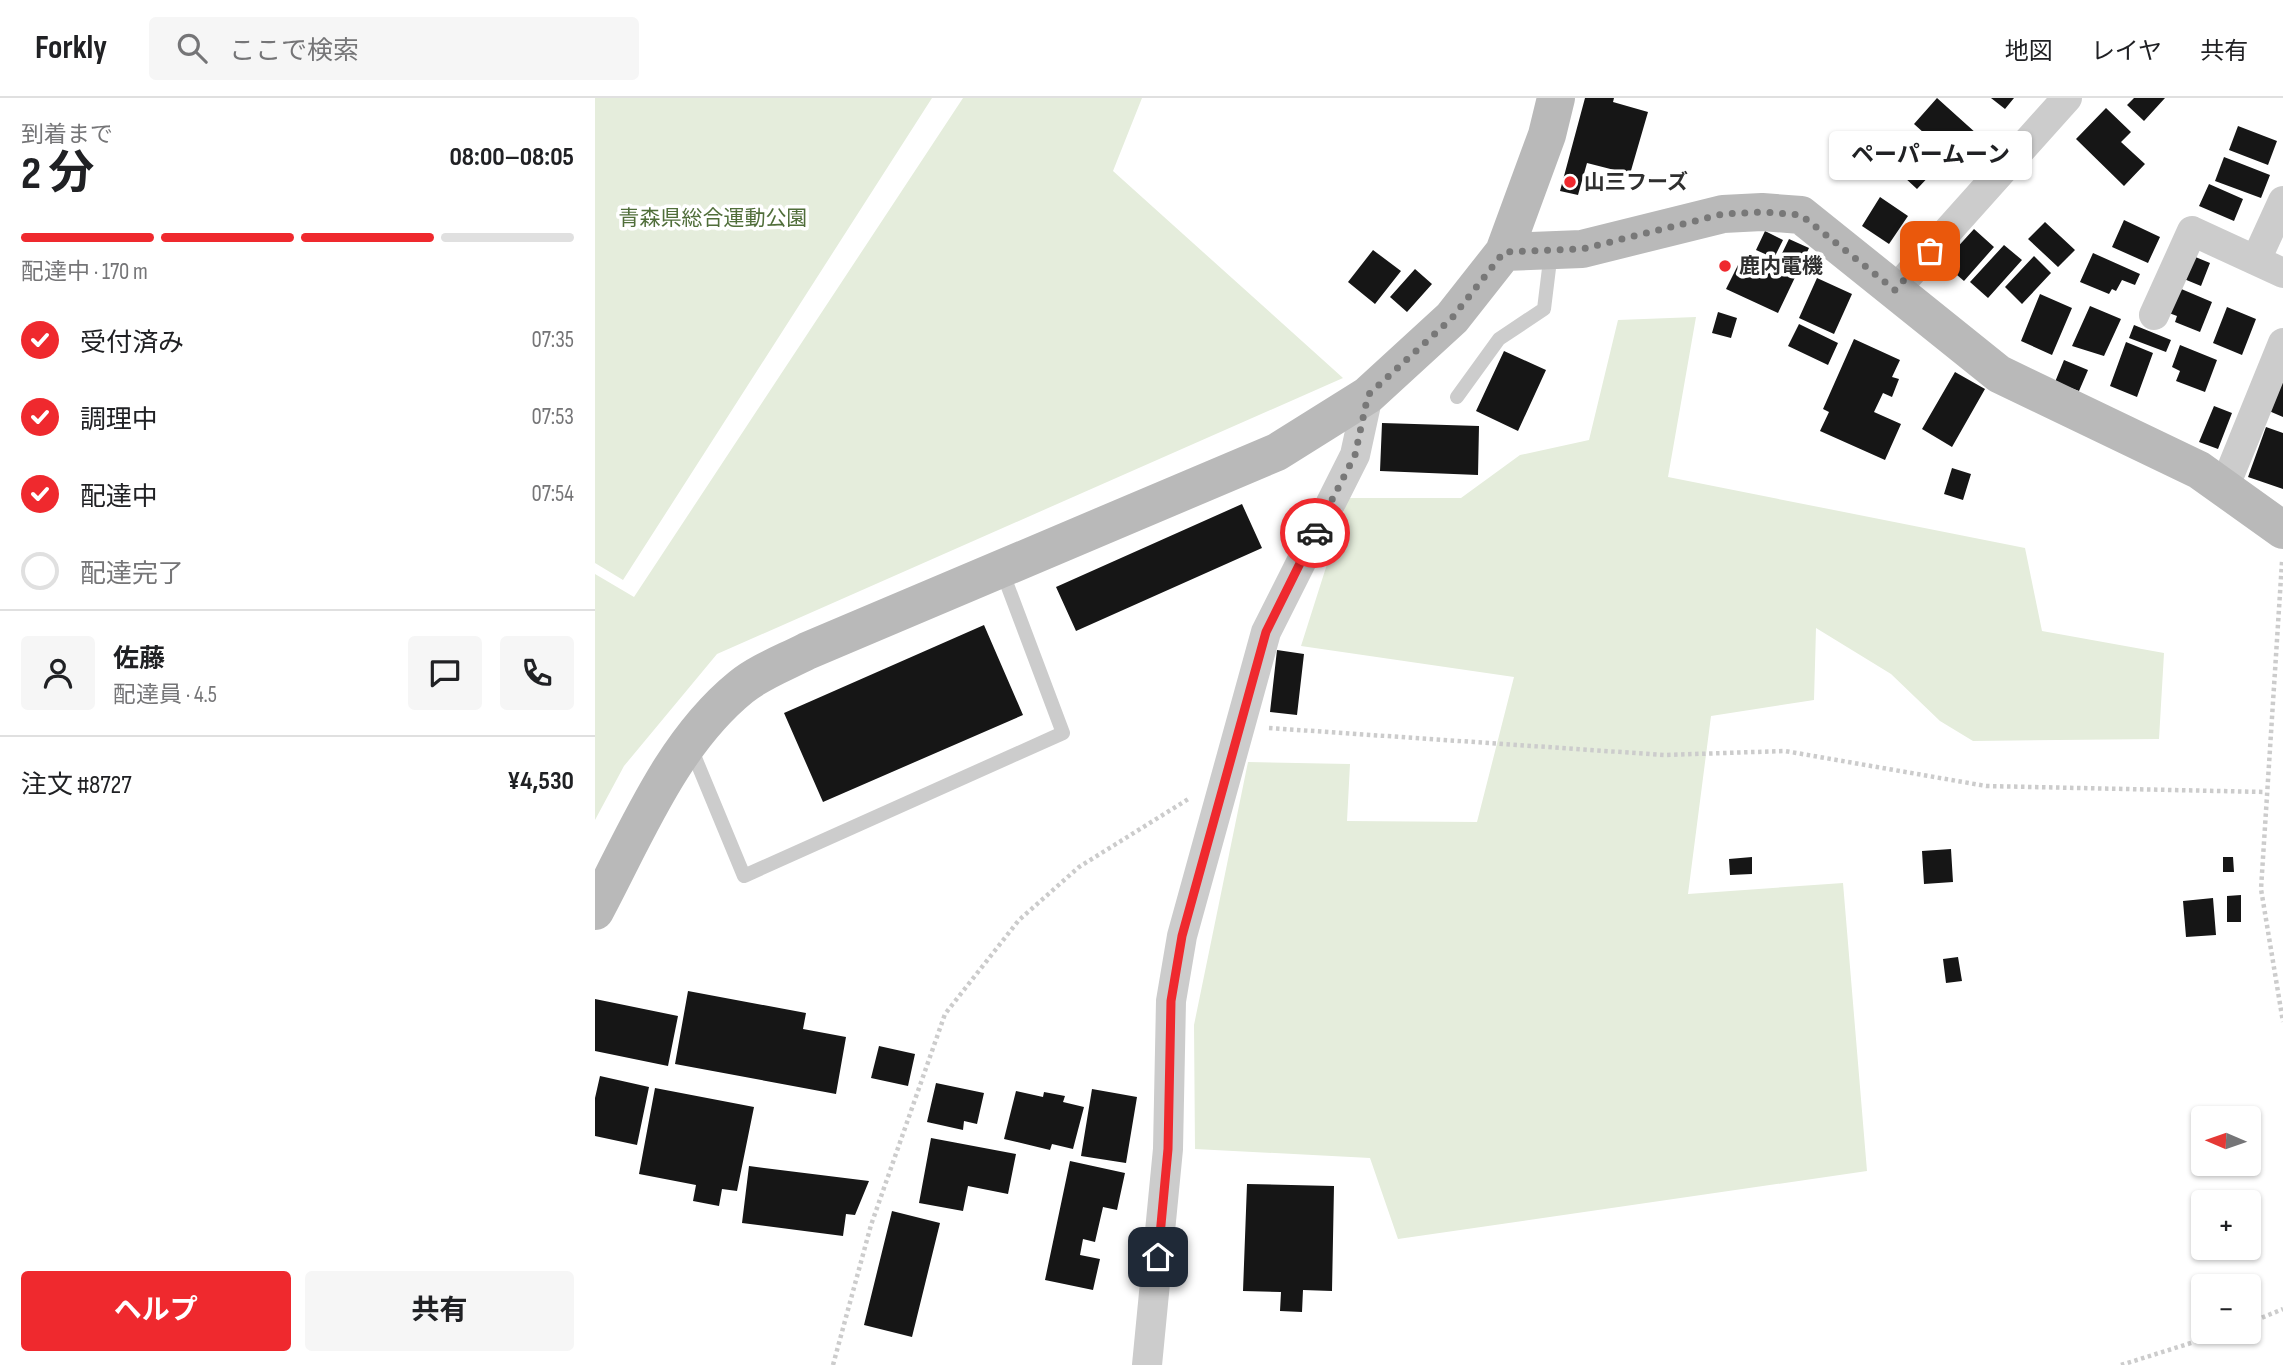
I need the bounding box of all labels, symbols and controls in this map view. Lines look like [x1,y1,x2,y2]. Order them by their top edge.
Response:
search box [149,17,639,80]
text: Forkly [35,28,107,68]
icon: search [173,29,211,67]
text: ここで検索 [229,36,359,67]
text: 地図 [2005,37,2053,66]
text: レイヤ [2091,37,2162,66]
text: 共有 [2200,37,2248,66]
text: 到着まで [21,121,113,149]
callout: ペーパームーン [1829,132,2031,181]
text: ペーパームーン [1851,141,2010,169]
text: 08:00–08:05 [449,142,574,173]
text: 2 分 [21,147,94,202]
place label: 山三フーズ [1584,170,1688,195]
marker: 山三フーズ [1562,174,1578,190]
park label: 青森県総合運動公園 [619,206,808,231]
pin [1900,221,1960,281]
icon: bag [1911,232,1949,270]
place label: 鹿内電機 [1739,254,1823,279]
text: 配達中 · 170 m [21,258,148,286]
marker: 鹿内電機 [1717,258,1733,274]
icon: check [21,321,59,359]
text: 07:35 [532,326,574,354]
text: 受付済み [80,328,184,359]
icon: check [21,398,59,436]
text: 07:53 [532,403,574,431]
text: 調理中 [80,405,158,436]
icon: check [21,475,59,513]
text: 07:54 [531,480,574,508]
text: 配達中 [80,482,158,513]
courier [1280,498,1350,568]
icon: car [1296,514,1334,552]
text: 配達完了 [80,559,184,590]
button: person [21,636,95,710]
button: chat [408,636,482,710]
button: phone [500,636,574,710]
text: 佐藤 [113,644,165,675]
text: 配達員 · 4.5 [113,681,217,709]
text: ¥4,530 [507,766,574,797]
text: 注文 #8727 [21,770,132,801]
north arrow [2191,1106,2261,1176]
map controls [2191,1106,2261,1344]
button: + [2191,1190,2261,1260]
pin [1128,1227,1188,1287]
icon: home [1139,1238,1177,1276]
button: ヘルプ [21,1271,291,1351]
button: 共有 [305,1271,574,1351]
button: − [2191,1274,2261,1344]

